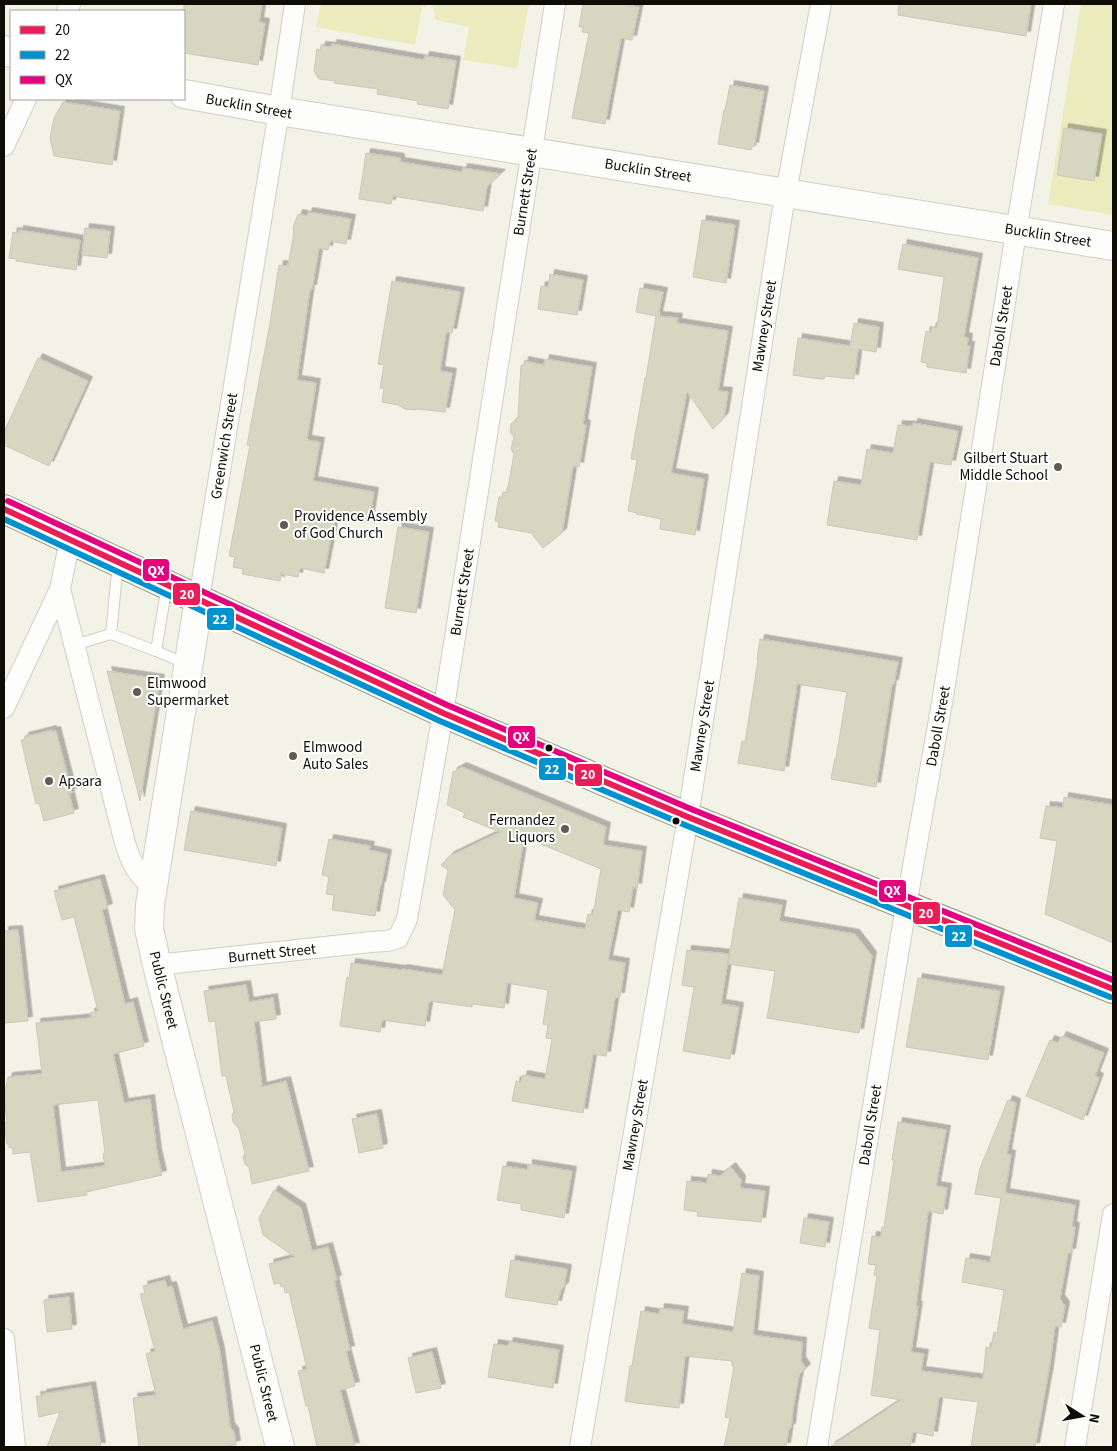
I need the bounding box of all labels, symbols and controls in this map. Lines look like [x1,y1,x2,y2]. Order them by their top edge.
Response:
legend [10,10,185,100]
text: 20 [55,20,70,41]
text: 22 [55,45,70,66]
text: QX [55,70,73,91]
street label: Bucklin Street [204,89,294,124]
street label: Burnett Street [508,147,543,237]
street label: Bucklin Street [603,153,693,188]
street label: Bucklin Street [1003,218,1093,253]
street label: Mawney Street [747,279,782,373]
street label: Daboll Street [985,284,1018,368]
street label: Greenwich Street [206,391,243,501]
place label: Gilbert Stuart Middle School [959,448,1048,486]
marker: Gilbert Stuart Middle School [1052,461,1064,473]
place label: Providence Assembly of God Church [294,506,427,544]
marker: Providence Assembly of God Church [278,519,290,531]
street label: Burnett Street [445,547,480,637]
line badge: QX [142,558,170,582]
text: QX [147,561,165,581]
line badge: 20 [172,582,201,606]
text: 20 [180,585,194,605]
line badge: 22 [206,607,235,631]
text: 22 [213,610,227,630]
place label: Elmwood Supermarket [147,673,229,711]
street label: Mawney Street [685,679,720,773]
street label: Daboll Street [921,684,956,768]
marker: Elmwood Supermarket [131,686,143,698]
line badge: QX [507,725,536,749]
text: QX [512,727,530,747]
place label: Elmwood Auto Sales [303,737,368,775]
unlabelled marker [544,743,554,753]
marker: Elmwood Auto Sales [287,750,299,762]
line badge: 22 [538,757,567,781]
text: 22 [545,760,559,780]
line badge: 20 [574,763,603,787]
text: 20 [581,765,595,785]
place label: Apsara [59,771,102,792]
marker: Apsara [43,775,55,787]
place label: Fernandez Liquors [489,810,555,848]
unlabelled marker [671,816,681,826]
marker: Fernandez Liquors [559,823,571,835]
line badge: QX [878,879,907,903]
text: QX [883,881,901,901]
line badge: 20 [912,901,941,925]
text: 20 [919,904,933,924]
line badge: 22 [944,924,973,948]
text: 22 [952,927,966,947]
street label: Burnett Street [227,938,317,969]
street label: Public Street [144,949,183,1031]
street label: Mawney Street [617,1078,654,1172]
street label: Daboll Street [854,1083,887,1167]
street label: Public Street [244,1342,283,1424]
north arrow [1057,1391,1107,1441]
text: N [1083,1412,1104,1425]

